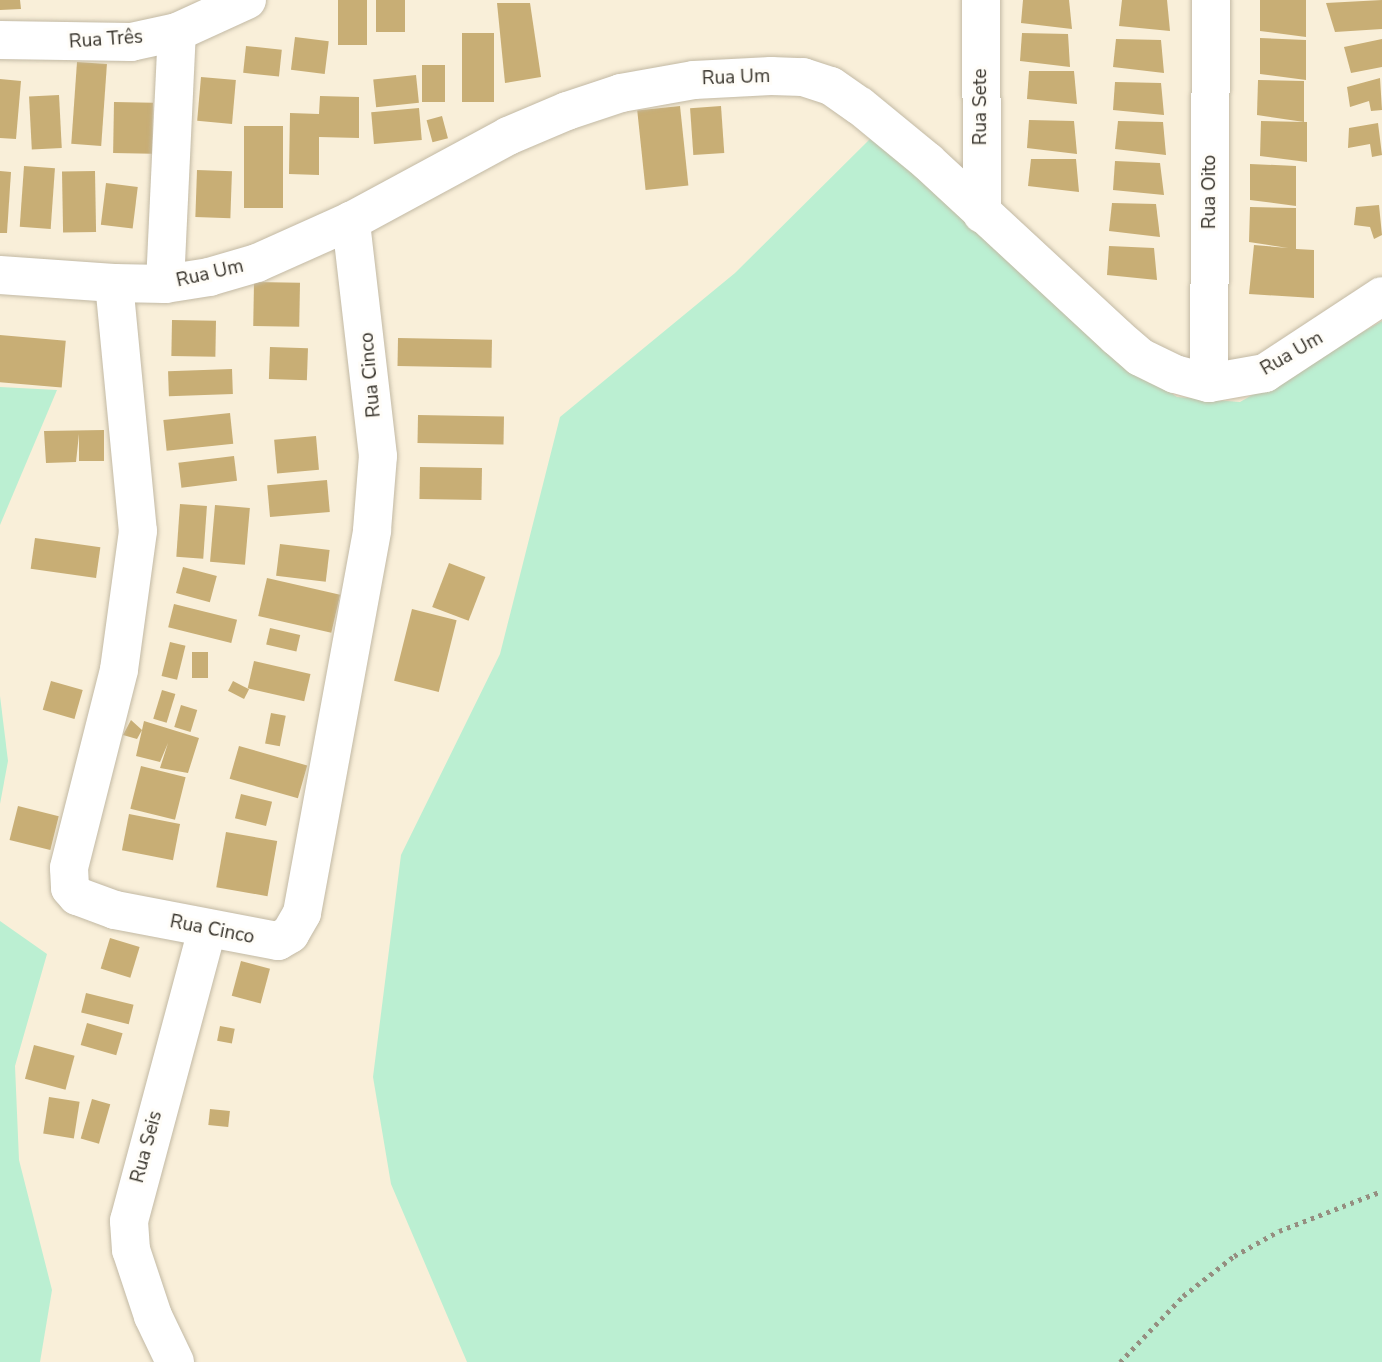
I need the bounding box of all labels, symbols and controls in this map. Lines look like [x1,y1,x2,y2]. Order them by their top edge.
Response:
street label: Rua Três [68,26,144,54]
street label: Rua Um [701,65,771,91]
street label: Rua Sete [970,69,992,145]
street label: Rua Oito [1199,155,1221,229]
street label: Rua Um [174,255,246,293]
street label: Rua Um [1257,327,1327,381]
street label: Rua Cinco [356,331,386,419]
street label: Rua Cinco [168,911,256,949]
street label: Rua Seis [126,1108,168,1186]

